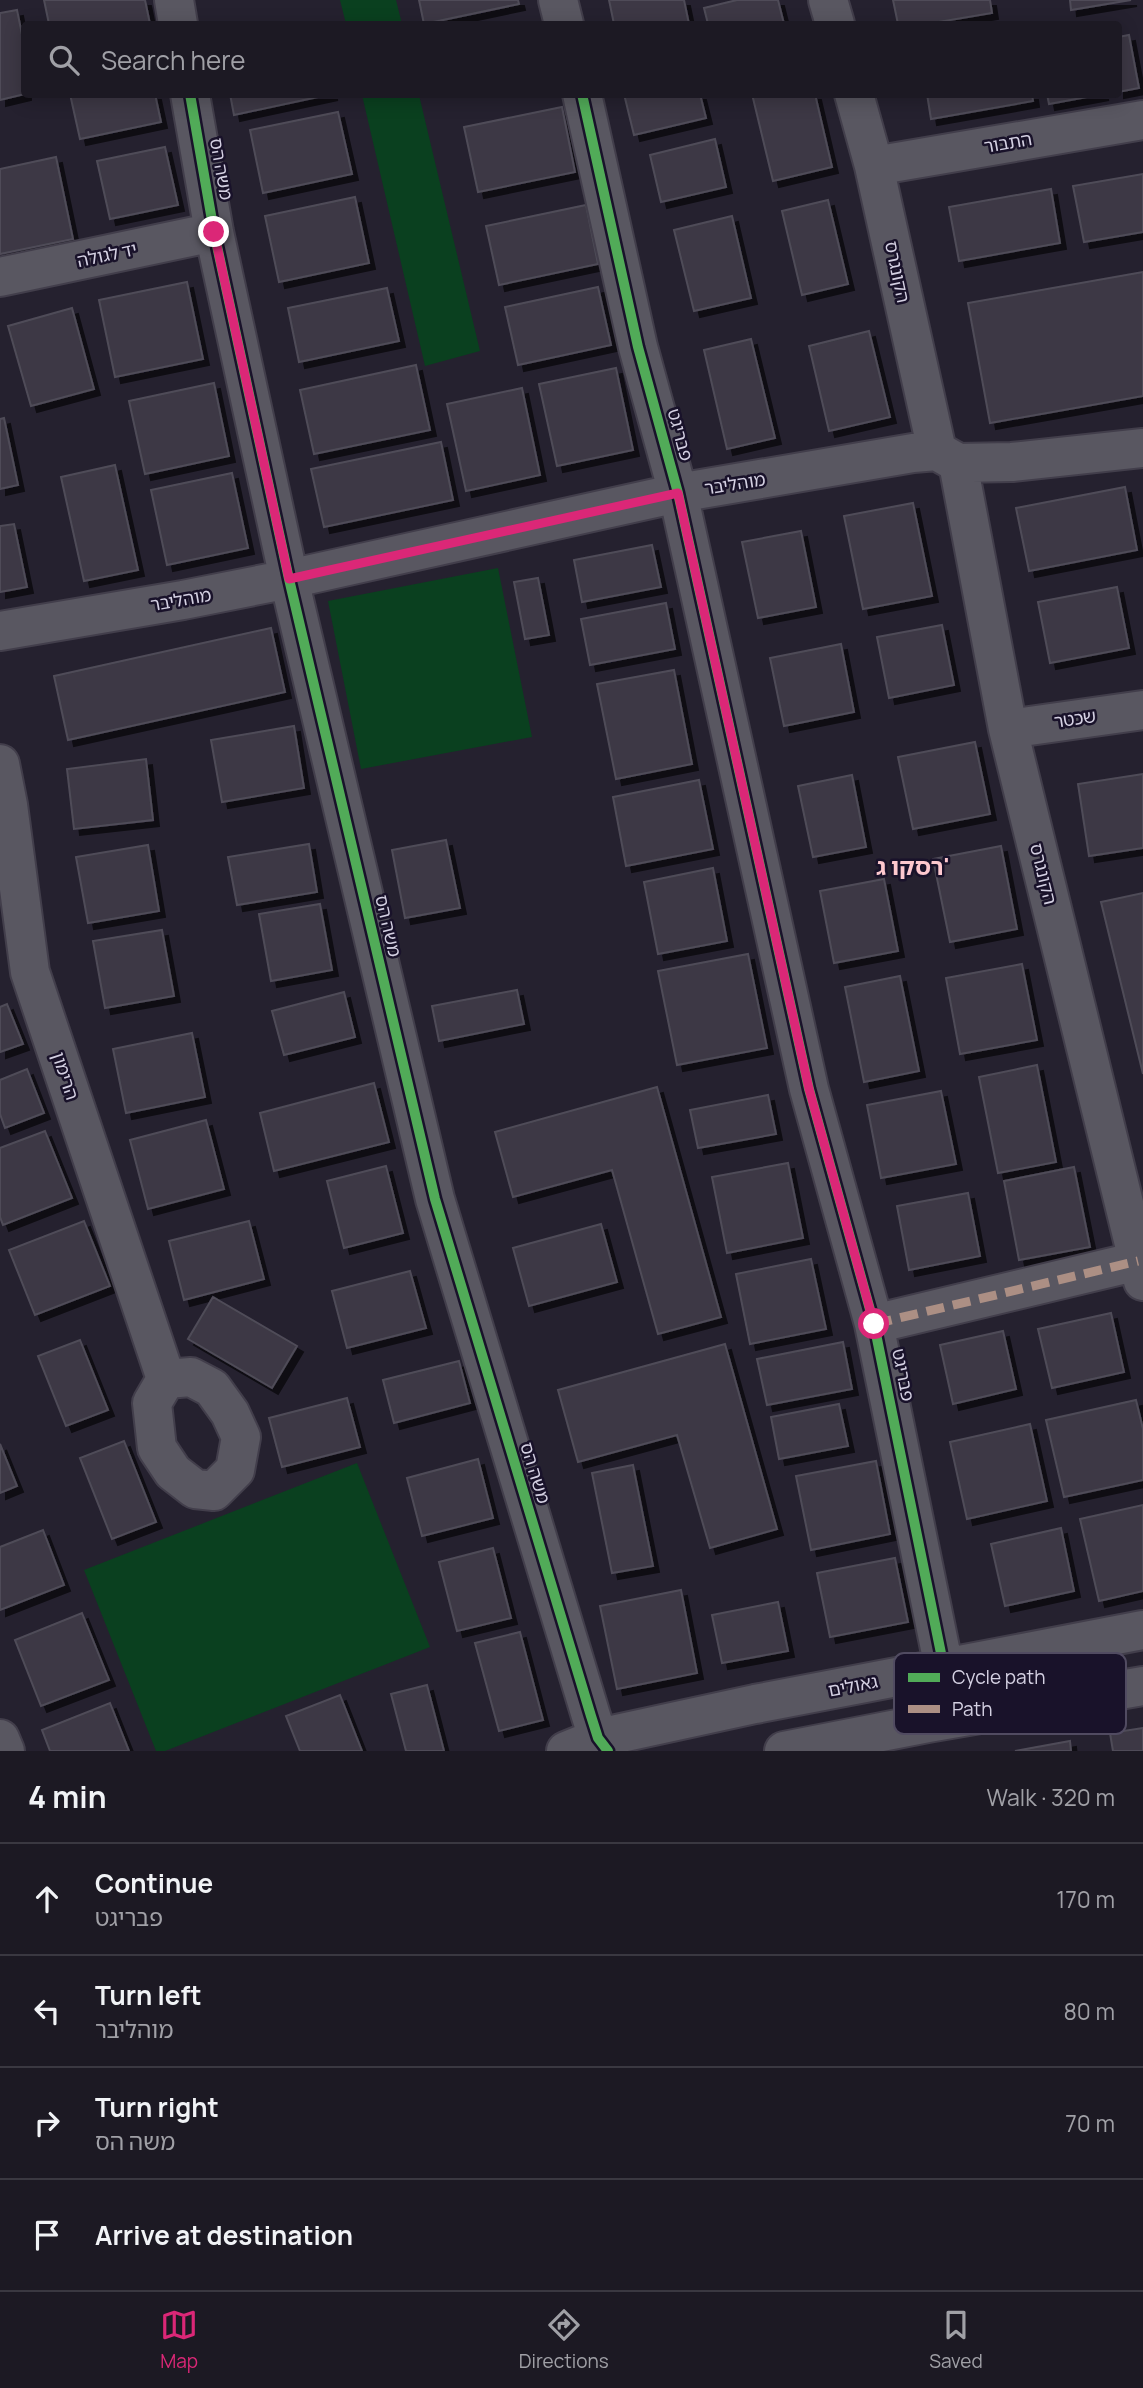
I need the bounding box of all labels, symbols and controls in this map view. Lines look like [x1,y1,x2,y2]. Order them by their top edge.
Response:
search box [21,21,1122,98]
icon: search [45,41,83,79]
text: Search here [101,42,246,78]
street label: התבור [982,126,1034,158]
street label: משה הס [205,136,239,202]
route end [198,216,229,247]
street label: יד לגולה [75,236,139,272]
street label: הקונגרס [880,239,916,305]
street label: פבריגט [662,406,699,464]
street label: מוהליבר [703,466,767,500]
street label: מוהליבר [149,582,213,616]
street label: שכטר [1052,703,1097,733]
street label: הקונגרס [1025,841,1063,907]
district label: רסקו ג' [876,849,950,882]
street label: משה הס [370,892,408,959]
street label: הרימון [47,1049,85,1103]
route start [858,1308,889,1339]
street label: פבריגט [887,1346,921,1403]
street label: משה הס [515,1439,557,1506]
legend [894,1653,1126,1734]
text: Cycle path [952,1664,1046,1690]
street label: גאולים [826,1668,880,1702]
text: Path [952,1696,992,1722]
text: 4 min [28,1776,106,1817]
text: Walk · 320 m [987,1781,1115,1813]
text: Continue [95,1865,213,1901]
icon: ahead [28,1880,66,1918]
text: 170 m [1056,1883,1115,1915]
text: פבריגט [95,1901,163,1933]
text: Turn left [95,1977,202,2013]
icon: left [28,1992,66,2030]
text: 80 m [1064,1995,1115,2027]
text: מוהליבר [95,2013,173,2045]
text: Turn right [95,2089,219,2125]
icon: right [28,2104,66,2142]
text: 70 m [1065,2107,1115,2139]
text: משה הס [95,2125,175,2157]
icon: arrive [28,2216,66,2254]
text: Arrive at destination [95,2217,353,2253]
tab: Map [160,2306,198,2374]
tab: Directions [519,2306,609,2374]
tab: Saved [929,2306,983,2374]

